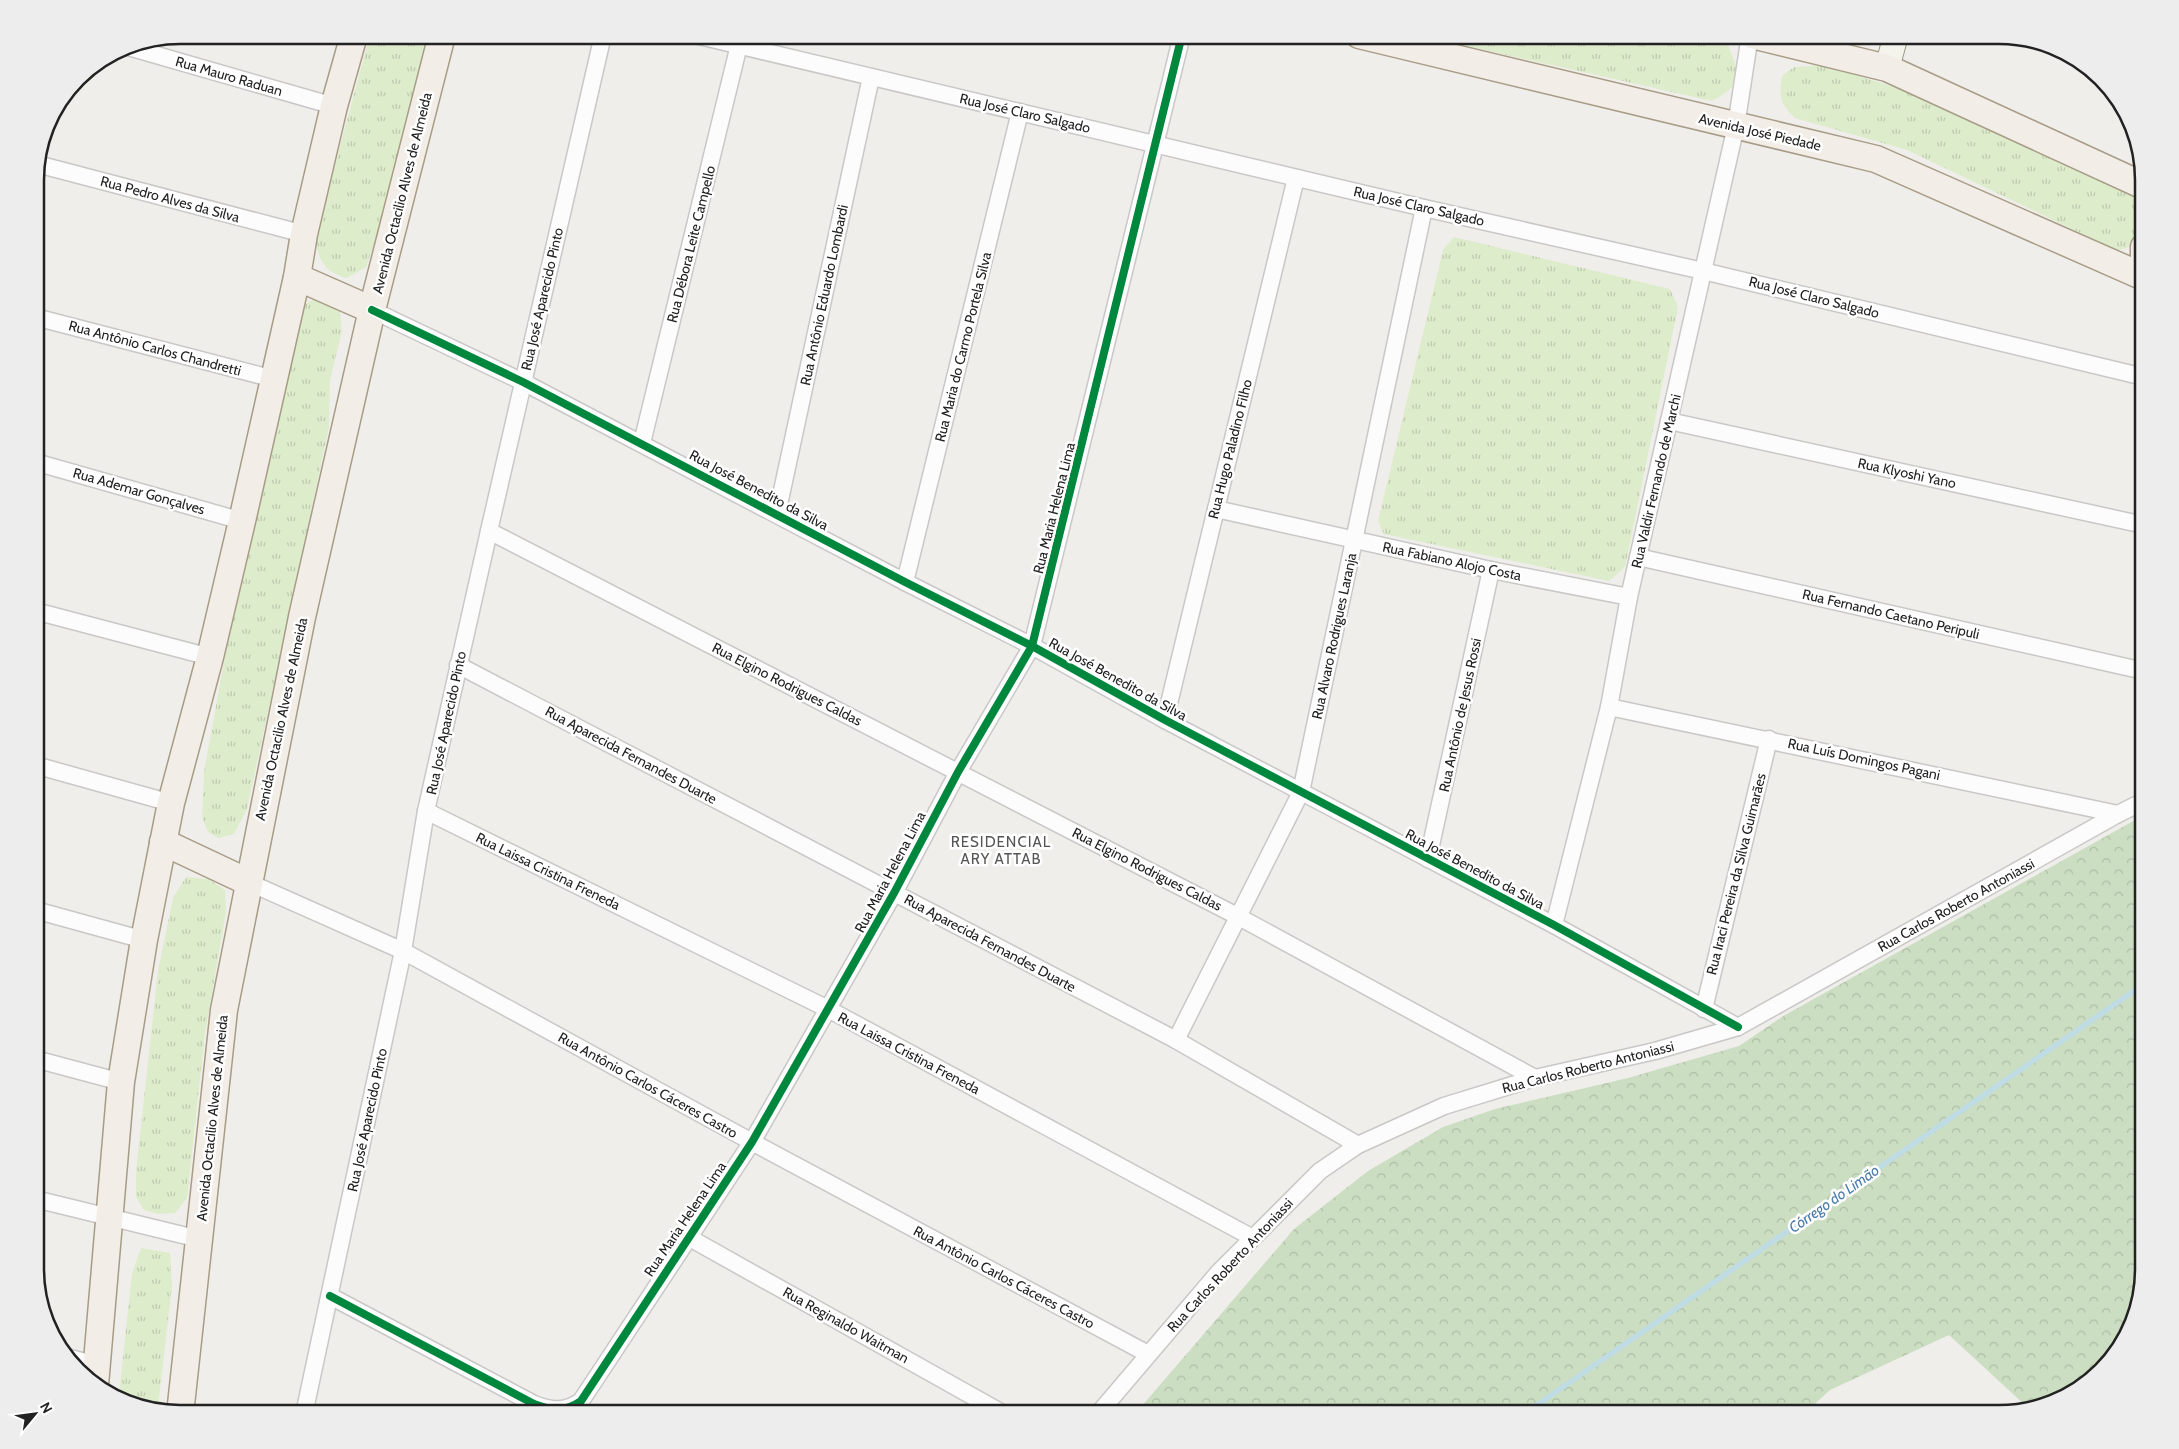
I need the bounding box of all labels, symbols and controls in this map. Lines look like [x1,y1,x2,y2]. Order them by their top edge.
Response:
street label: Rua Mauro Raduan [173,52,285,100]
street label: Rua José Claro Salgado [958,89,1092,137]
street label: Avenida Octacilio Alves de Almeida [368,90,436,296]
street label: Avenida José Piedade [1697,109,1823,155]
street label: Rua Débora Leite Campello [663,163,719,324]
street label: Rua Pedro Alves da Silva [98,172,242,226]
street label: Rua José Claro Salgado [1352,182,1486,230]
street label: Rua Antônio Eduardo Lombardi [796,203,852,387]
street label: Rua José Aparecido Pinto [517,225,567,372]
street label: Rua Maria do Carmo Portela Silva [931,250,995,444]
street label: Rua José Claro Salgado [1747,272,1881,322]
street label: Rua Antônio Carlos Chandretti [67,316,243,380]
street label: Rua Hugo Paladino Filho [1204,377,1256,521]
street label: Rua Valdir Fernando de Marchi [1627,392,1685,570]
street label: Rua Maria Helena Lima [1029,440,1079,576]
street label: Rua José Benedito da Silva [686,446,832,534]
street label: Rua Klyoshi Yano [1856,454,1958,492]
street label: Rua Ademar Gonçalves [71,464,207,518]
street label: Rua Fabiano Alojo Costa [1381,537,1523,585]
street label: Rua Alvaro Rodrigues Laranja [1308,551,1360,721]
street label: Rua Fernando Caetano Peripuli [1801,585,1981,643]
street label: Avenida Octacilio Alves de Almeida [251,616,311,822]
street label: Rua José Benedito da Silva [1046,634,1190,725]
street label: Rua Antônio de Jesus Rossi [1435,636,1485,794]
street label: Rua Elgino Rodrigues Caldas [709,638,865,730]
street label: Rua José Aparecido Pinto [422,649,470,796]
street label: Rua Aparecida Fernandes Duarte [542,702,720,808]
street label: Rua Luís Domingos Pagani [1786,734,1942,784]
street label: Rua Iraci Pereira da Silva Guimarães [1702,771,1770,977]
street label: Rua Maria Helena Lima [850,808,930,936]
street label: Rua Elgino Rodrigues Caldas [1069,823,1225,915]
street label: Rua José Benedito da Silva [1402,825,1548,913]
street label: Rua Laissa Cristina Freneda [473,828,623,914]
district label: RESIDENCIAL ARY ATTAB [951,833,1051,868]
street label: Rua Carlos Roberto Antoniassi [1874,854,2038,956]
street label: Rua Aparecida Fernandes Duarte [901,890,1079,996]
street label: Rua Laissa Cristina Freneda [835,1008,983,1098]
street label: Avenida Octacilio Alves de Almeida [192,1014,232,1222]
street label: Rua Antônio Carlos Cáceres Castro [555,1028,741,1142]
street label: Rua Carlos Roberto Antoniassi [1500,1037,1676,1097]
street label: Rua José Aparecido Pinto [343,1046,391,1193]
street label: Rua Maria Helena Lima [640,1158,730,1280]
water label: Córrego do Limão [1785,1161,1883,1237]
street label: Rua Carlos Roberto Antoniassi [1163,1194,1297,1336]
street label: Rua Antônio Carlos Cáceres Castro [910,1222,1098,1333]
street label: Rua Reginaldo Waitman [780,1283,912,1367]
north arrow [10,1389,60,1439]
text: N [36,1399,57,1416]

